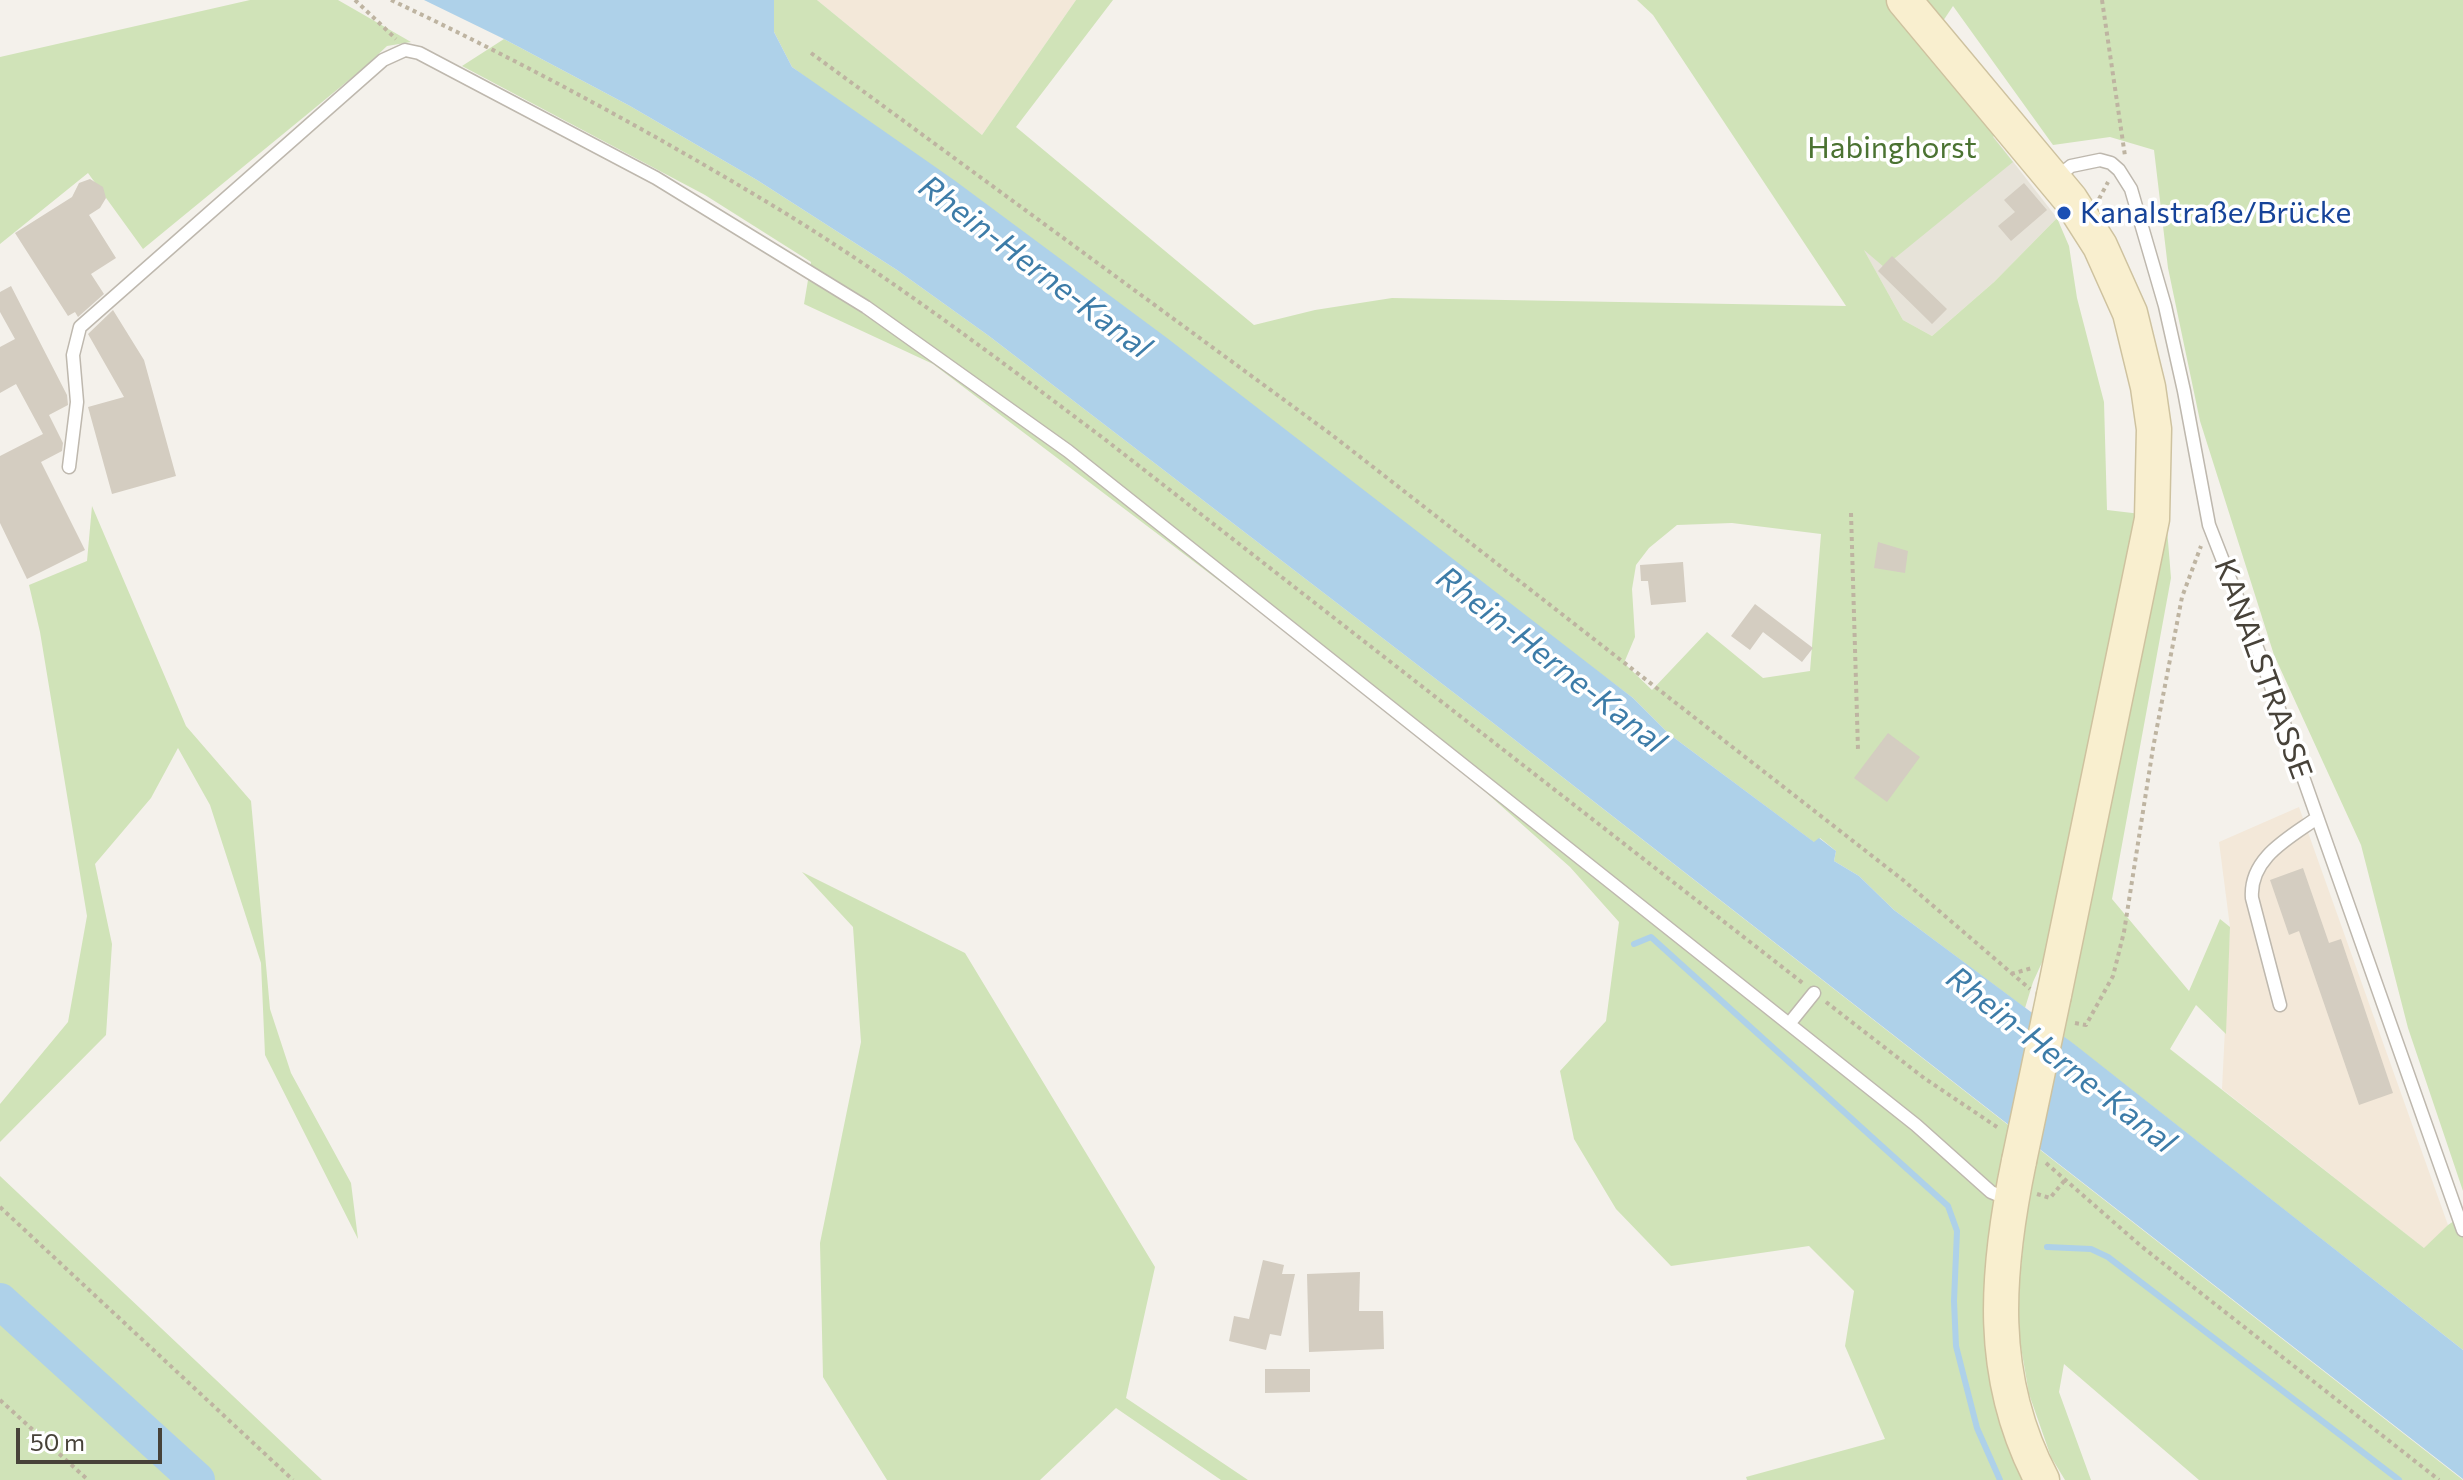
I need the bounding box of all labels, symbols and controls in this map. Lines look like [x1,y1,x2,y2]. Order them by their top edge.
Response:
park label: Habinghorst [1807,130,1977,166]
water label: Rhein-Herne-Kanal [911,167,1159,367]
place label: Kanalstraße/Brücke [2080,195,2351,231]
marker: Kanalstraße/Brücke [2055,204,2073,222]
street label: KANALSTRASSE [2206,554,2320,784]
water label: Rhein-Herne-Kanal [1429,559,1673,761]
water label: Rhein-Herne-Kanal [1939,959,2183,1161]
scale bar [20,1412,166,1462]
text: 50 m [30,1427,85,1456]

